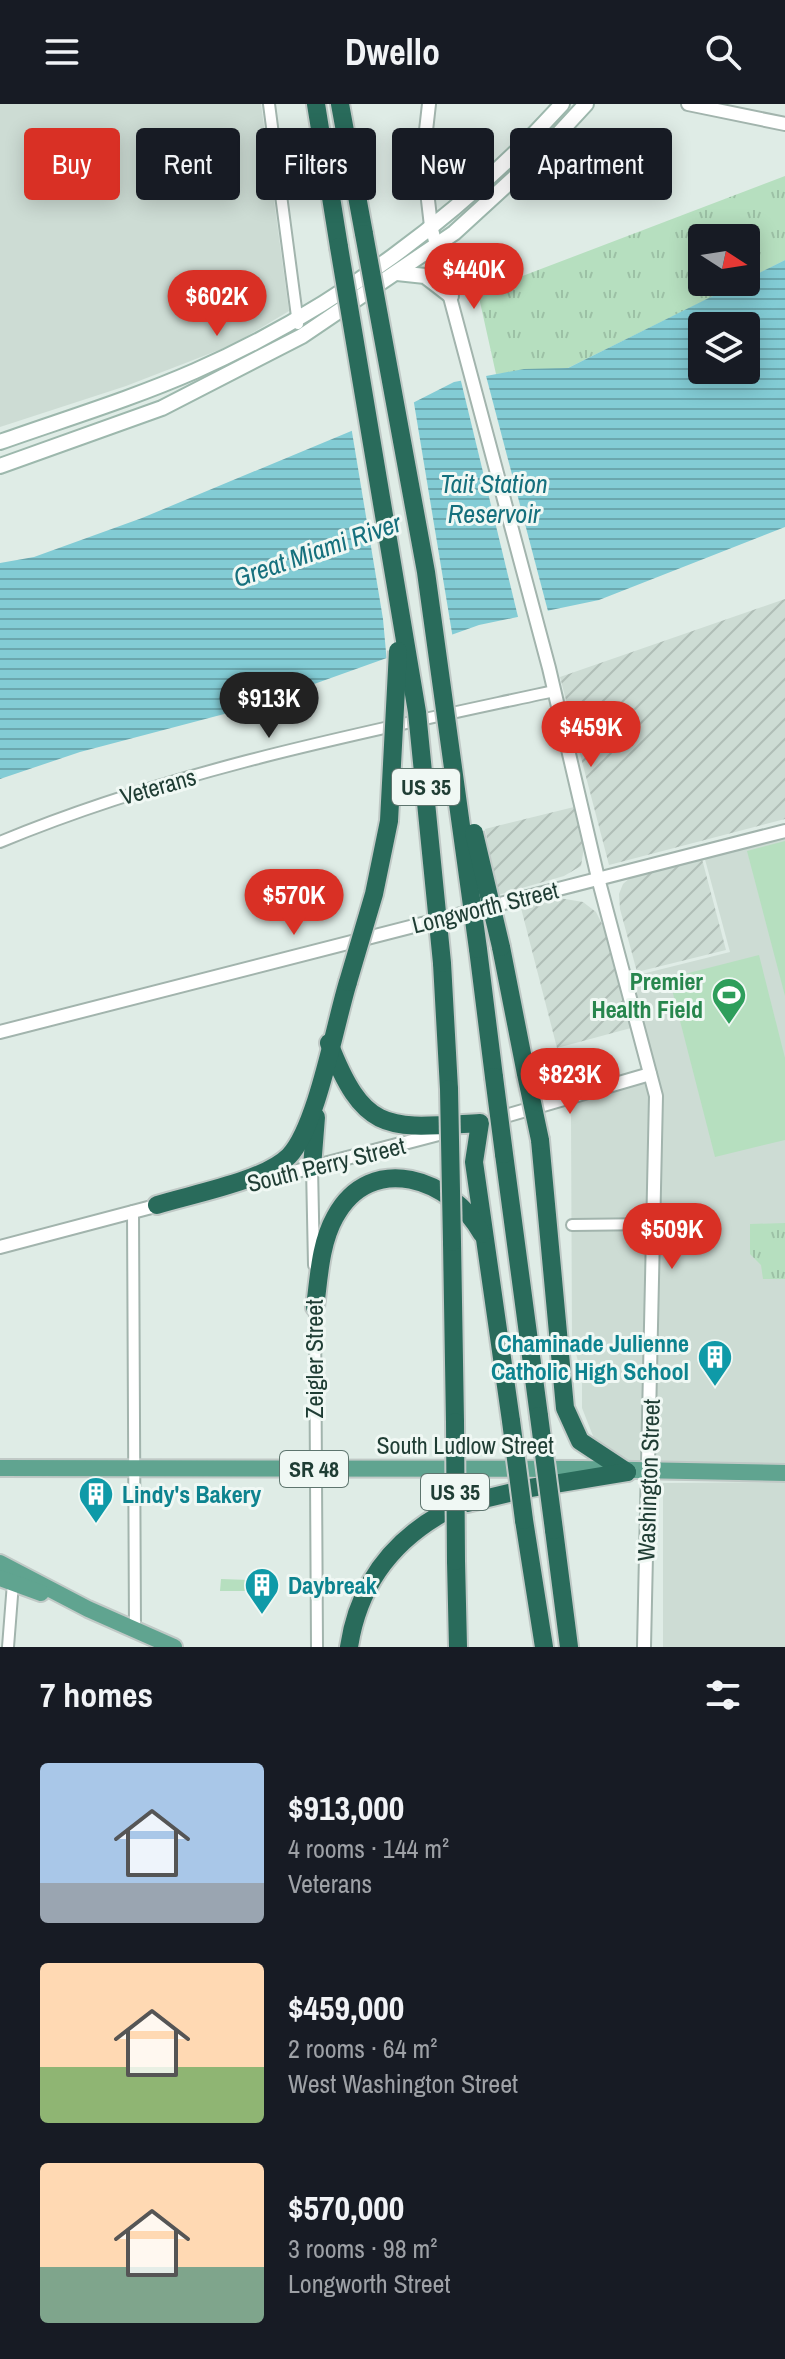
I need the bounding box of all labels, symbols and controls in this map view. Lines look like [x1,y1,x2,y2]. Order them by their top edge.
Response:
text: Dwello [345,28,440,76]
icon: menu [40,30,84,74]
icon: search [701,30,745,74]
chip: Buy [24,128,120,200]
chip: Rent [136,128,240,200]
chip: Filters [256,128,376,200]
chip: New [392,128,494,200]
chip: Apartment [510,128,672,200]
north arrow [688,224,760,296]
map controls [688,224,760,384]
pin: $440K [418,243,530,311]
text: $440K [443,251,505,286]
pin: $602K [161,270,273,338]
text: $602K [186,278,248,313]
button: layers [688,312,760,384]
water label: Tait Station Reservoir [440,466,548,531]
water label: Great Miami River [228,505,406,595]
pin: $913K [213,672,325,740]
text: $913K [238,680,300,715]
pin: $459K [535,701,647,769]
text: $459K [560,709,622,744]
street label: Veterans [116,760,200,812]
road number: US 35 [392,769,460,805]
pin: $570K [238,869,350,937]
street label: Longworth Street [408,873,562,941]
text: $570K [263,877,325,912]
place label: Premier Health Field [591,965,703,1025]
sports icon: Premier Health Field [710,976,748,1026]
pin: $823K [514,1048,626,1116]
text: $823K [539,1056,601,1091]
street label: South Perry Street [244,1129,409,1199]
pin: $509K [616,1203,728,1271]
text: $509K [641,1211,703,1246]
street label: Zeigler Street [298,1299,330,1419]
place label: Chaminade Julienne Catholic High School [491,1327,689,1387]
building icon: Chaminade Julienne Catholic High School [696,1338,734,1388]
street label: Washington Street [629,1398,667,1562]
street label: South Ludlow Street [376,1429,554,1461]
road number: SR 48 [280,1451,348,1487]
road number: US 35 [421,1474,489,1510]
building icon: Lindy's Bakery [77,1475,115,1525]
place label: Lindy's Bakery [122,1478,261,1510]
building icon: Daybreak [243,1566,281,1616]
place label: Daybreak [288,1569,377,1601]
text: 7 homes [40,1672,153,1718]
icon: filters [701,1673,745,1717]
text: $913,000 [288,1785,404,1831]
icon: home [104,1795,200,1891]
text: 4 rooms · 144 m² [288,1831,449,1866]
text: Veterans [288,1866,372,1901]
text: $459,000 [288,1985,404,2031]
icon: home [104,1995,200,2091]
text: 2 rooms · 64 m² [288,2031,437,2066]
text: West Washington Street [288,2066,518,2101]
text: $570,000 [288,2185,404,2231]
icon: home [104,2195,200,2291]
text: 3 rooms · 98 m² [288,2231,437,2266]
text: Longworth Street [288,2266,450,2301]

